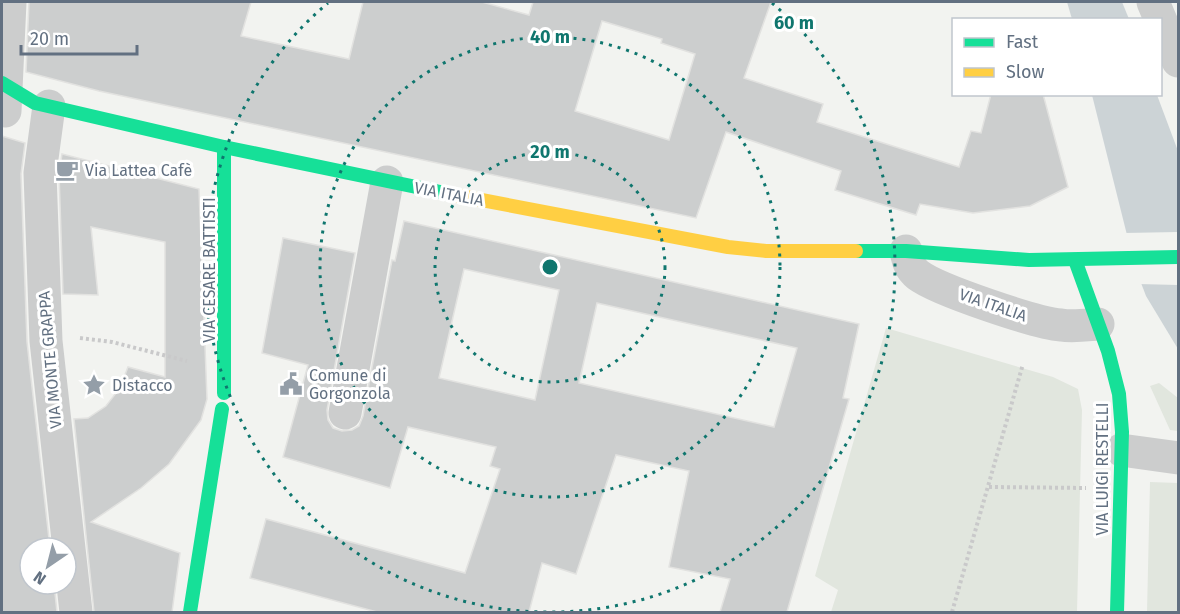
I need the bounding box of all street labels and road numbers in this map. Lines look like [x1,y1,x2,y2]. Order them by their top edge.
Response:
street label: VIA ITALIA [413,178,486,210]
street label: VIA CESARE BATTISTI [200,197,219,343]
street label: VIA ITALIA [957,285,1030,326]
street label: VIA MONTE GRAPPA [34,290,65,430]
street label: VIA LUIGI RESTELLI [1093,403,1112,535]

